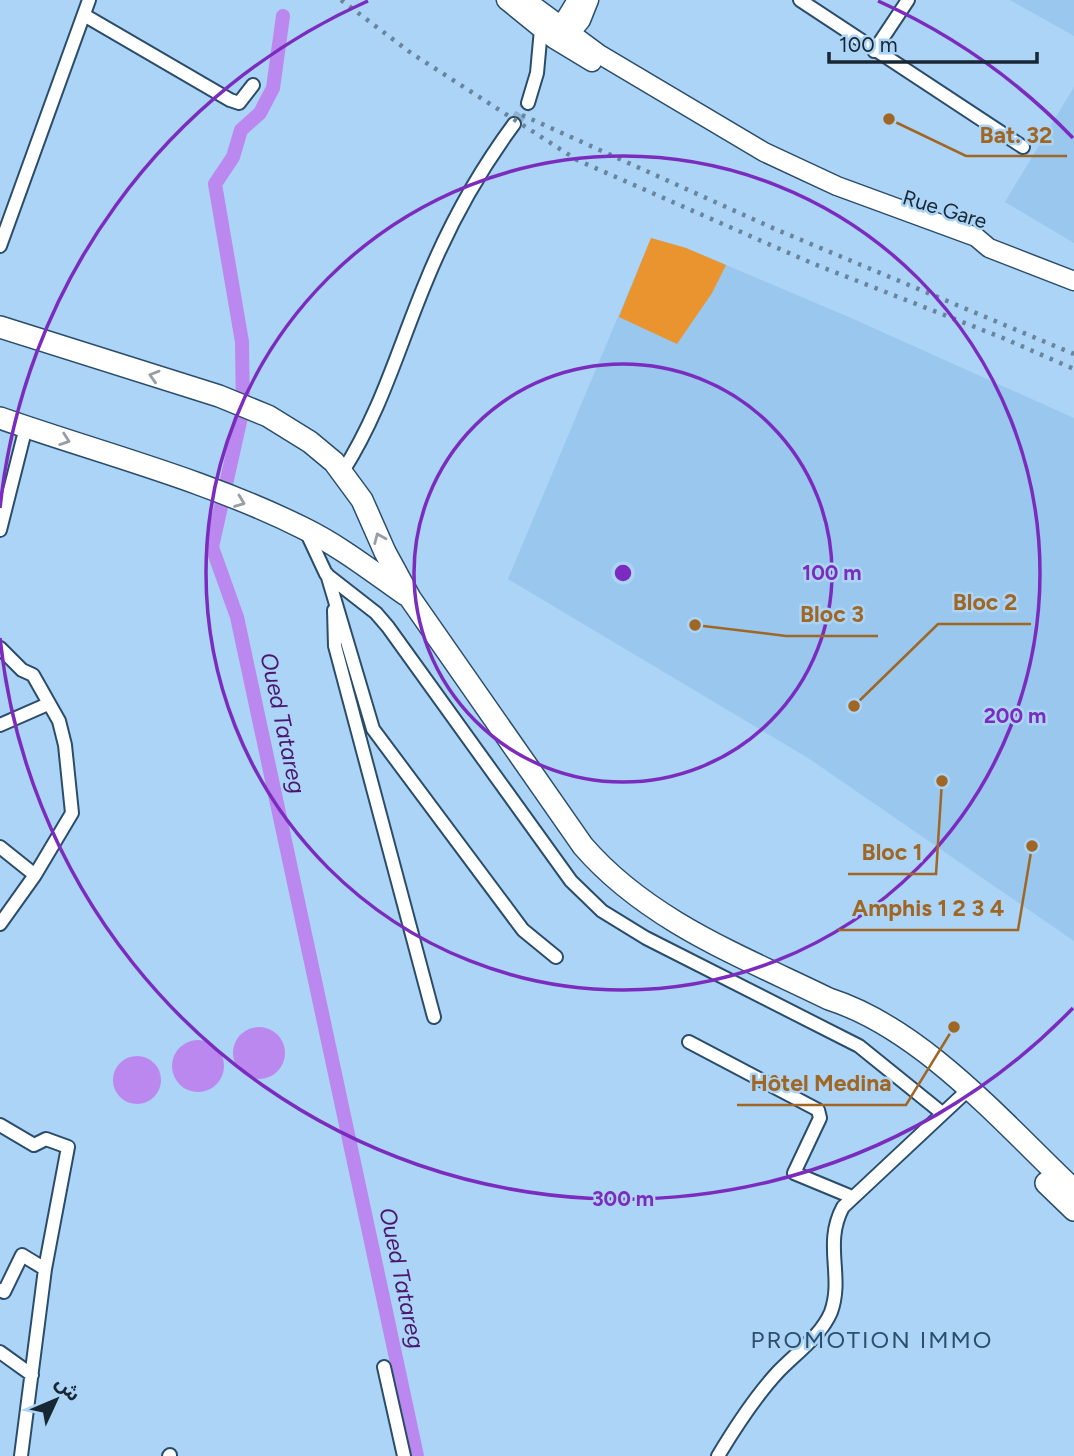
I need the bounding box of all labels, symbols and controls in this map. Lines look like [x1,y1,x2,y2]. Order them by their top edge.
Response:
scale bar [829,21,1037,65]
text: 100 m [839,32,898,57]
callout: Bat. 32 [966,112,1067,156]
text: Bat. 32 [980,121,1052,149]
street label: Rue Gare [900,184,990,234]
one-way arrow [148,369,160,384]
one-way arrow [58,432,70,446]
one-way arrow [233,493,245,507]
one-way arrow [373,533,387,545]
text: 100 m [802,560,862,585]
centre of rings [611,561,635,585]
callout: Bloc 2 [938,580,1031,624]
text: Bloc 2 [953,588,1017,616]
callout: Bloc 3 [786,592,878,636]
text: Bloc 3 [800,600,864,628]
water label: Oued Tatareg [254,650,312,796]
text: 200 m [984,703,1046,728]
callout: Bloc 1 [848,830,936,874]
text: Bloc 1 [862,838,922,866]
callout: Amphis 1 2 3 4 [838,886,1018,930]
text: Amphis 1 2 3 4 [852,894,1004,922]
callout: Hôtel Medina [737,1061,906,1105]
text: Hôtel Medina [750,1069,892,1097]
text: 300 m [592,1186,654,1211]
water label: Oued Tatareg [373,1205,431,1351]
district label: PROMOTION IMMO [751,1325,993,1354]
north arrow [21,1365,91,1435]
text: ش [51,1371,85,1406]

